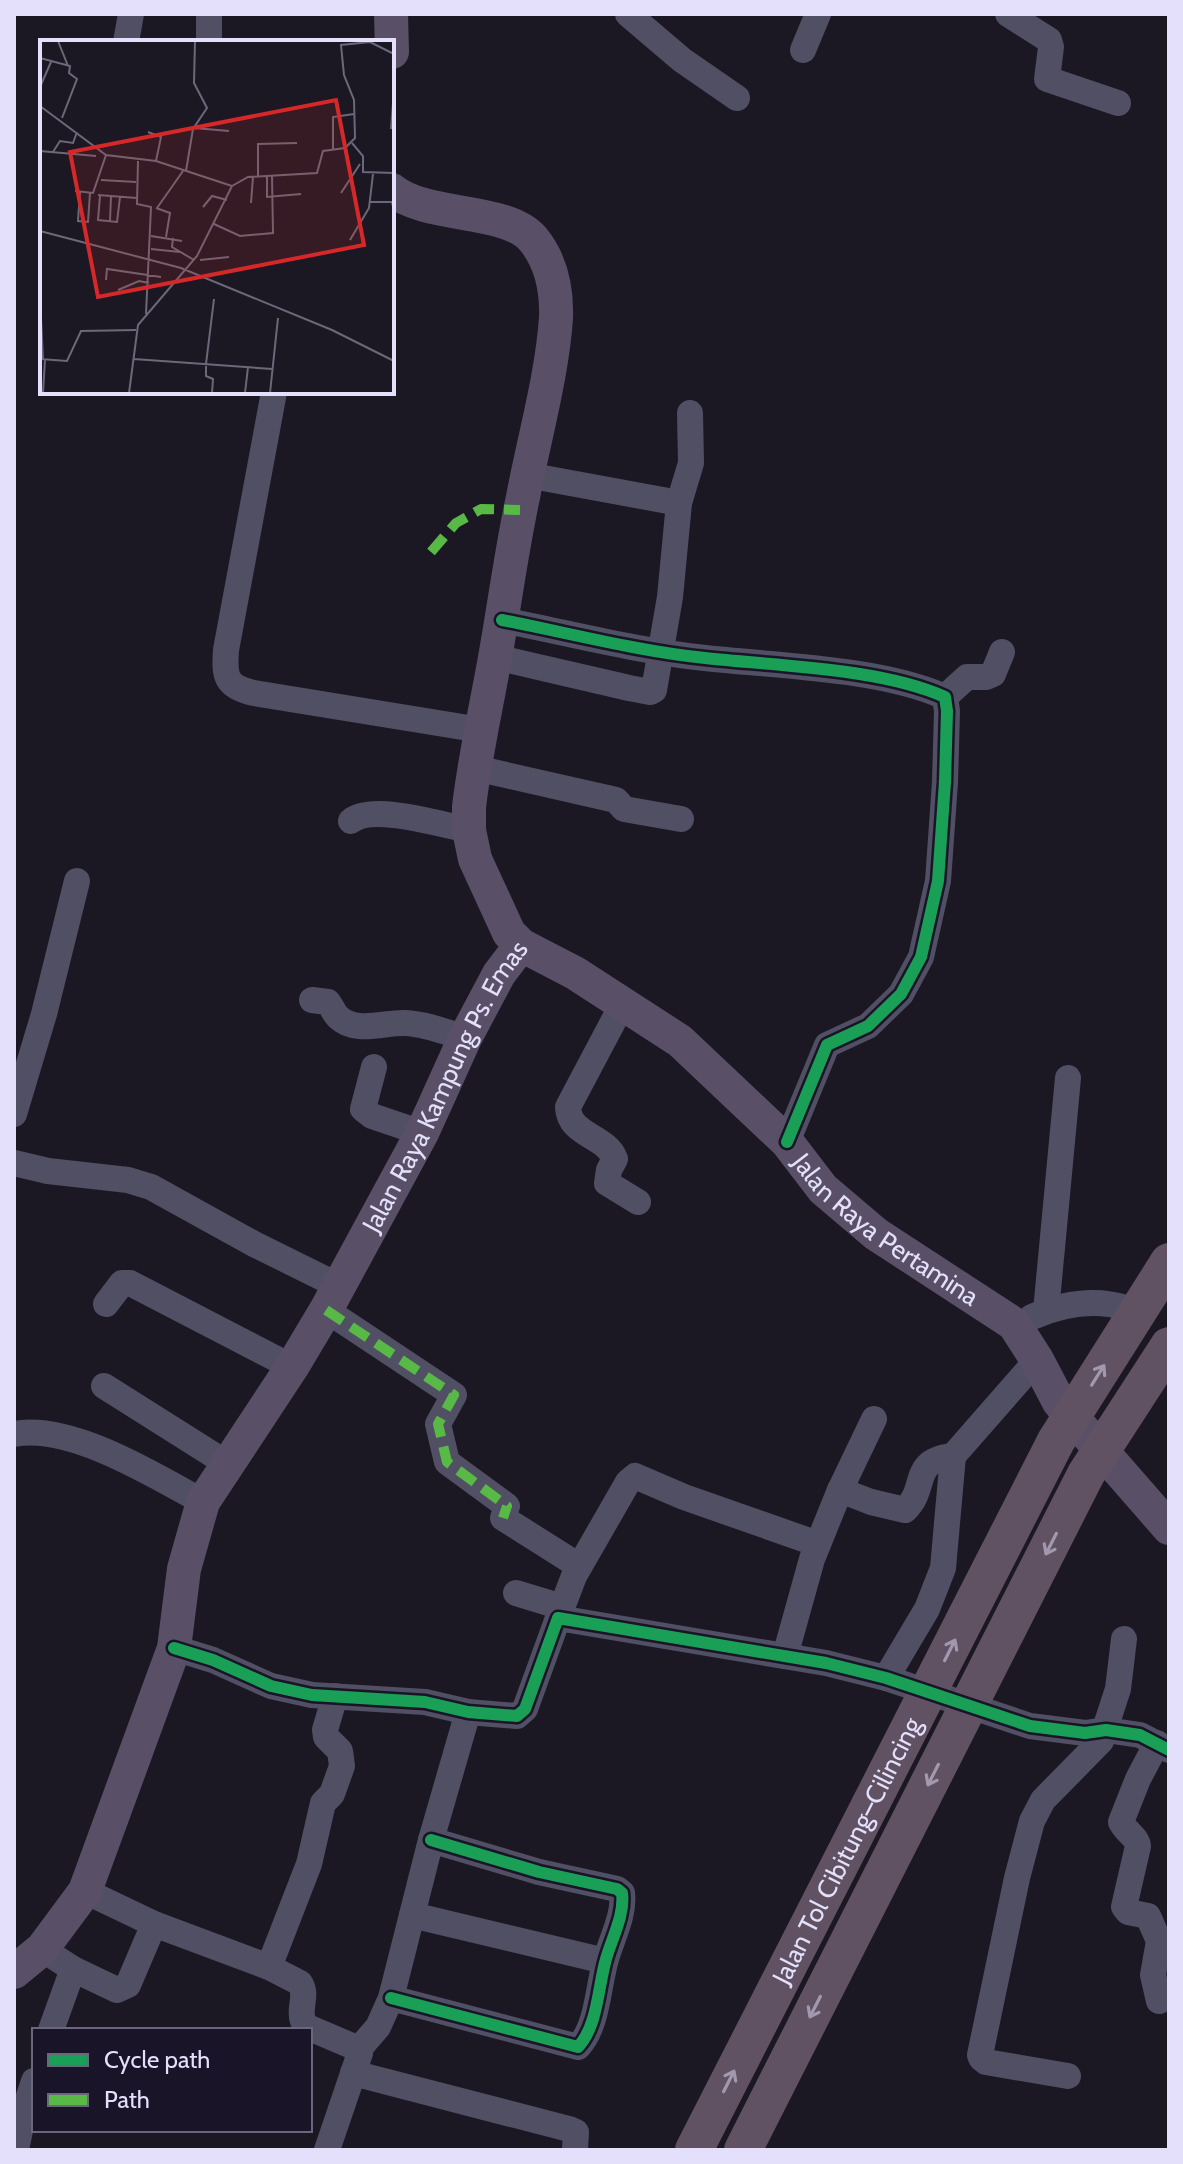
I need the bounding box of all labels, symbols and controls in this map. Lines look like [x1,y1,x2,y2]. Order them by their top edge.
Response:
inset map [40,40,394,394]
street label: Jalan Raya Kampung Ps. Emas [355,934,535,1239]
street label: Jalan Raya Pertamina [785,1146,985,1313]
one-way arrow [1090,1364,1106,1387]
one-way arrow [1043,1531,1058,1555]
one-way arrow [942,1638,958,1662]
street label: Jalan Tol Cibitung–Cilincing [765,1711,929,1991]
one-way arrow [925,1763,941,1787]
one-way arrow [807,1995,823,2019]
legend [32,2028,312,2132]
text: Cycle path [104,2045,210,2074]
one-way arrow [722,2069,737,2093]
text: Path [104,2085,150,2114]

